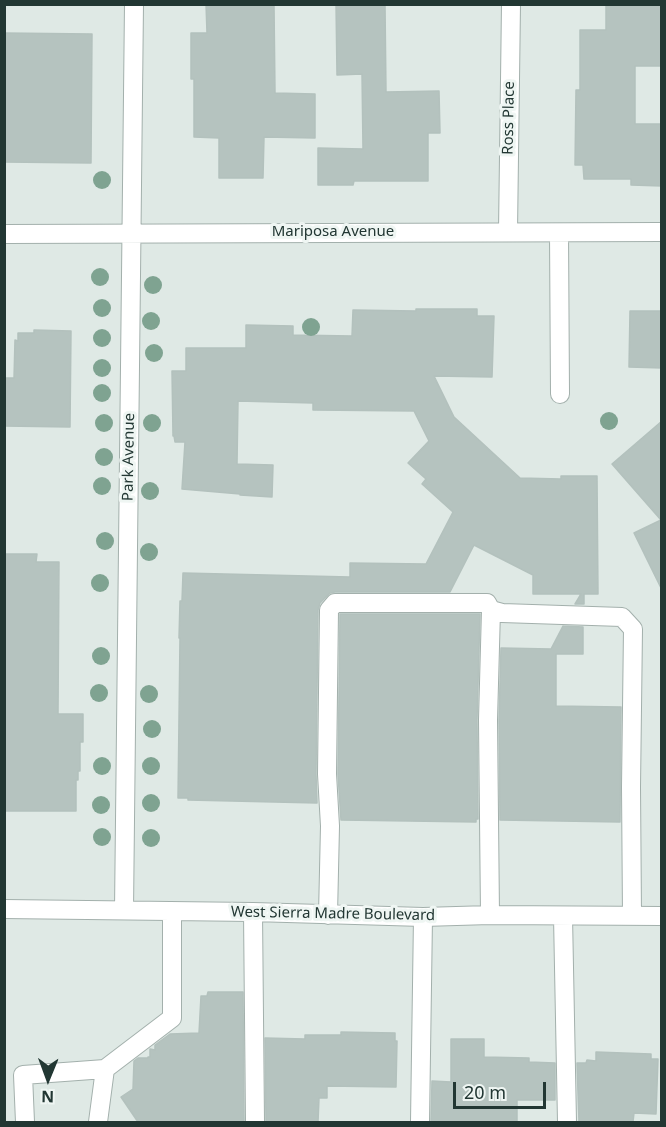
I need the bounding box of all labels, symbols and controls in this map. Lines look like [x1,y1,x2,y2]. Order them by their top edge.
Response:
street label: Ross Place [499,81,519,155]
street label: Mariposa Avenue [272,223,394,241]
street label: Park Avenue [119,413,139,501]
street label: West Sierra Madre Boulevard [231,903,435,925]
north arrow [18,1049,78,1109]
scale bar [456,1070,549,1108]
text: 20 m [464,1080,506,1104]
text: N [41,1086,54,1108]

